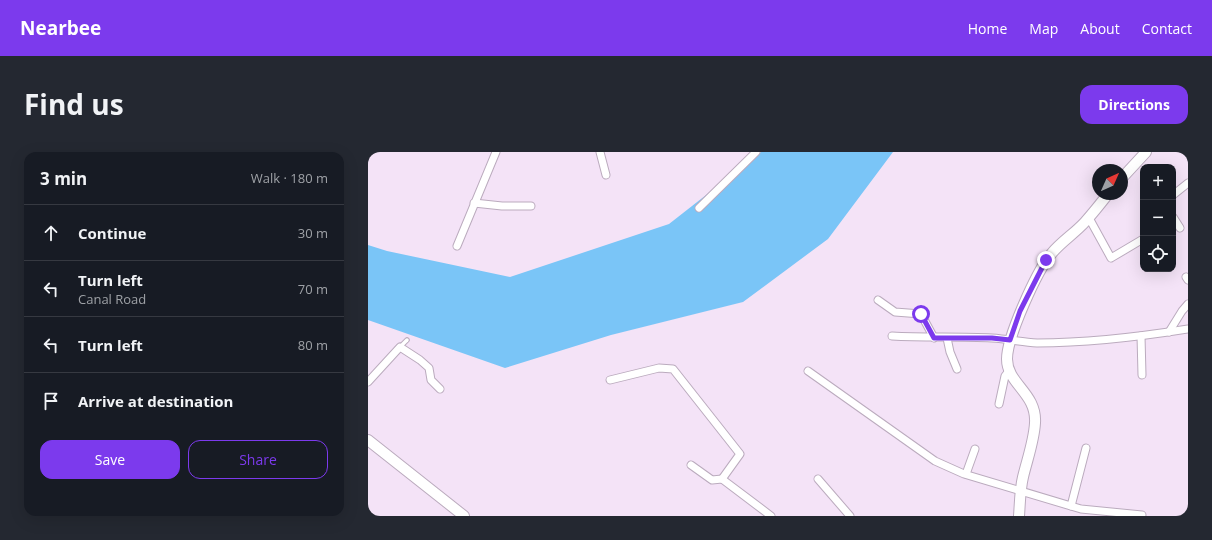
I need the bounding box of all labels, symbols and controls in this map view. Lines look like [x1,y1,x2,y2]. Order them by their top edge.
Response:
text: Nearbee [20,15,101,41]
text: Home [968,19,1007,38]
text: Map [1029,19,1058,38]
text: About [1080,19,1120,38]
text: Contact [1142,19,1192,38]
text: Find us [24,85,124,123]
button: Directions [1080,85,1188,124]
north arrow [1092,164,1128,200]
map controls [1140,164,1176,272]
button: + [1140,164,1176,200]
text: 3 min [40,167,87,190]
text: Walk · 180 m [251,169,328,187]
button: − [1140,200,1176,236]
icon: ahead [40,222,62,244]
text: Continue [78,223,146,243]
text: 30 m [298,224,328,242]
button: locate [1140,236,1176,272]
route end [1037,251,1055,269]
text: Turn left [78,270,143,290]
icon: left [40,278,62,300]
text: 70 m [298,280,328,298]
text: Canal Road [78,290,146,308]
route start [912,305,930,323]
icon: left [40,334,62,356]
text: Turn left [78,335,143,355]
text: 80 m [298,336,328,354]
icon: arrive [40,390,62,412]
text: Arrive at destination [78,391,233,411]
button: Save [40,440,180,479]
button: Share [188,440,328,479]

